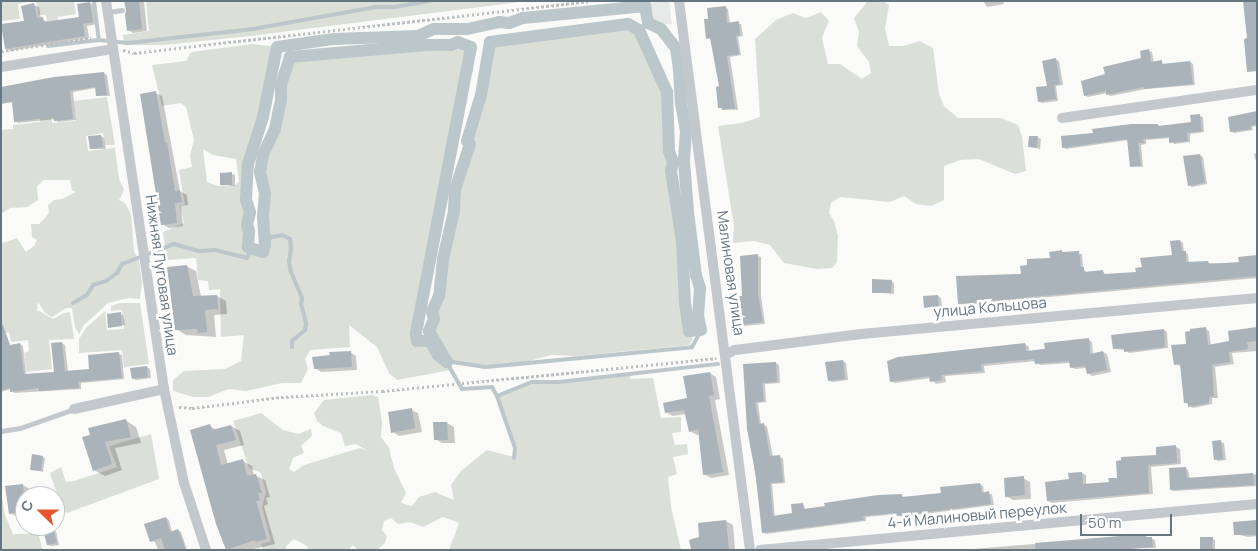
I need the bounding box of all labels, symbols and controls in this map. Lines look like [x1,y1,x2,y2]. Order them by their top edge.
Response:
street label: Нижняя Луговая улица [142,194,182,356]
street label: Малиновая улица [713,209,749,337]
street label: улица Кольцова [933,293,1047,321]
north arrow [15,486,65,536]
text: С [16,497,37,514]
street label: 4-й Малиновый переулок [887,498,1067,532]
scale bar [1083,504,1176,536]
text: 50 m [1088,512,1122,533]

